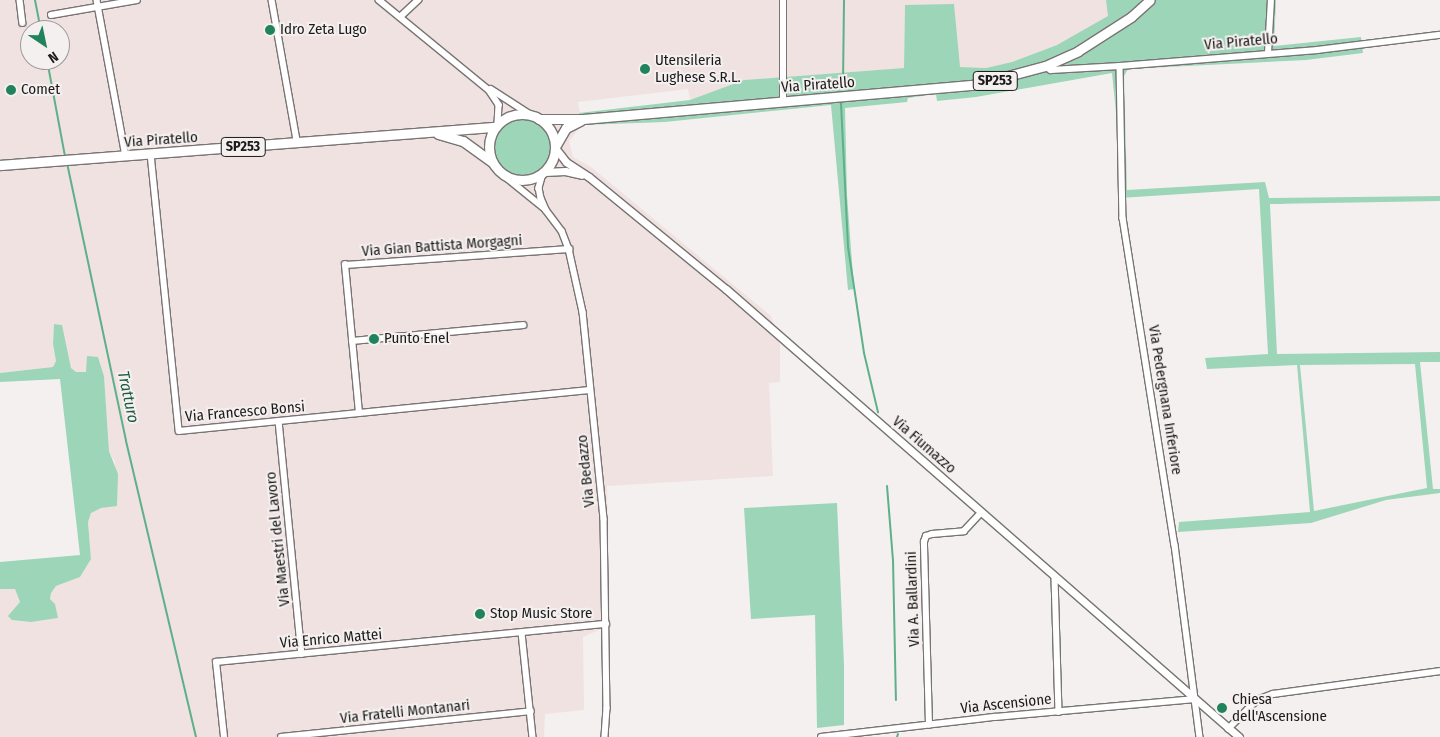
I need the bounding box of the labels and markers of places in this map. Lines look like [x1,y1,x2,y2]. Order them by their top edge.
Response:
place label: Idro Zeta Lugo [280,21,367,39]
marker: Idro Zeta Lugo [264,24,276,36]
place label: Utensileria Lughese S.R.L. [655,51,741,86]
marker: Utensileria Lughese S.R.L. [639,63,651,75]
place label: Comet [21,81,60,99]
marker: Comet [5,84,17,96]
place label: Punto Enel [384,330,449,348]
marker: Punto Enel [368,333,380,345]
place label: Stop Music Store [490,605,592,623]
marker: Stop Music Store [474,608,486,620]
place label: Chiesa dell'Ascensione [1232,690,1327,725]
marker: Chiesa dell'Ascensione [1216,702,1228,714]

